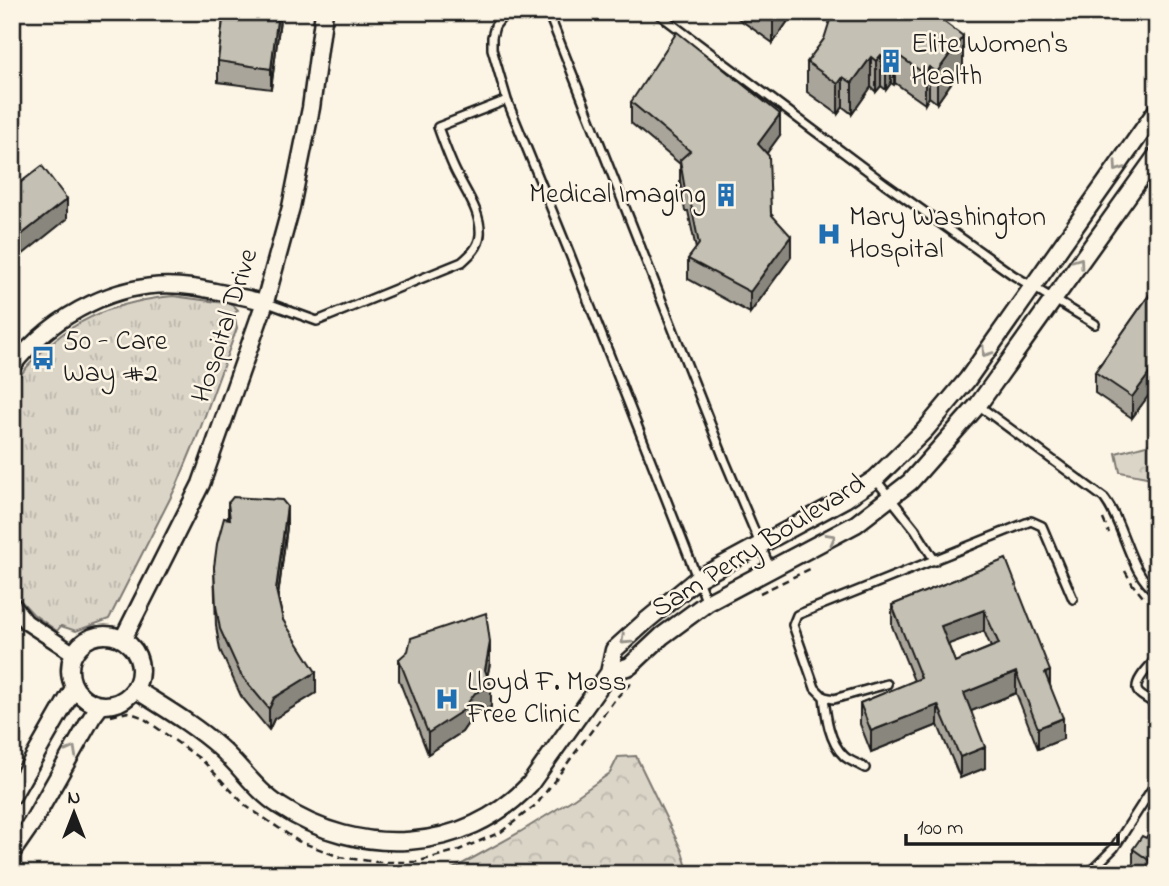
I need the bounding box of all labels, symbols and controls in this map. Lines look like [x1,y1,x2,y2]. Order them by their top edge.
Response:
place label: Elite Women's Health [911,25,1068,98]
building icon: Elite Women's Health [877,47,905,75]
one-way arrow [1114,159,1126,172]
place label: Medical Imaging [529,175,706,216]
building icon: Medical Imaging [712,181,740,209]
place label: Mary Washington Hospital [849,198,1046,271]
hospital icon: Mary Washington Hospital [815,220,843,248]
street label: Hospital Drive [182,243,270,408]
one-way arrow [1071,257,1083,270]
place label: 50 - Care Way #2 [63,322,168,395]
bus stop icon: 50 - Care Way #2 [29,344,57,372]
one-way arrow [982,344,994,357]
street label: Sam Perry Boulevard [644,464,874,630]
one-way arrow [824,532,836,546]
one-way arrow [620,632,633,644]
place label: Lloyd F. Moss Free Clinic [466,663,627,736]
hospital icon: Lloyd F. Moss Free Clinic [433,685,461,713]
one-way arrow [64,746,77,758]
north arrow [38,778,108,848]
text: N [68,785,81,812]
scale bar [906,802,1118,846]
text: 100 m [917,814,963,844]

